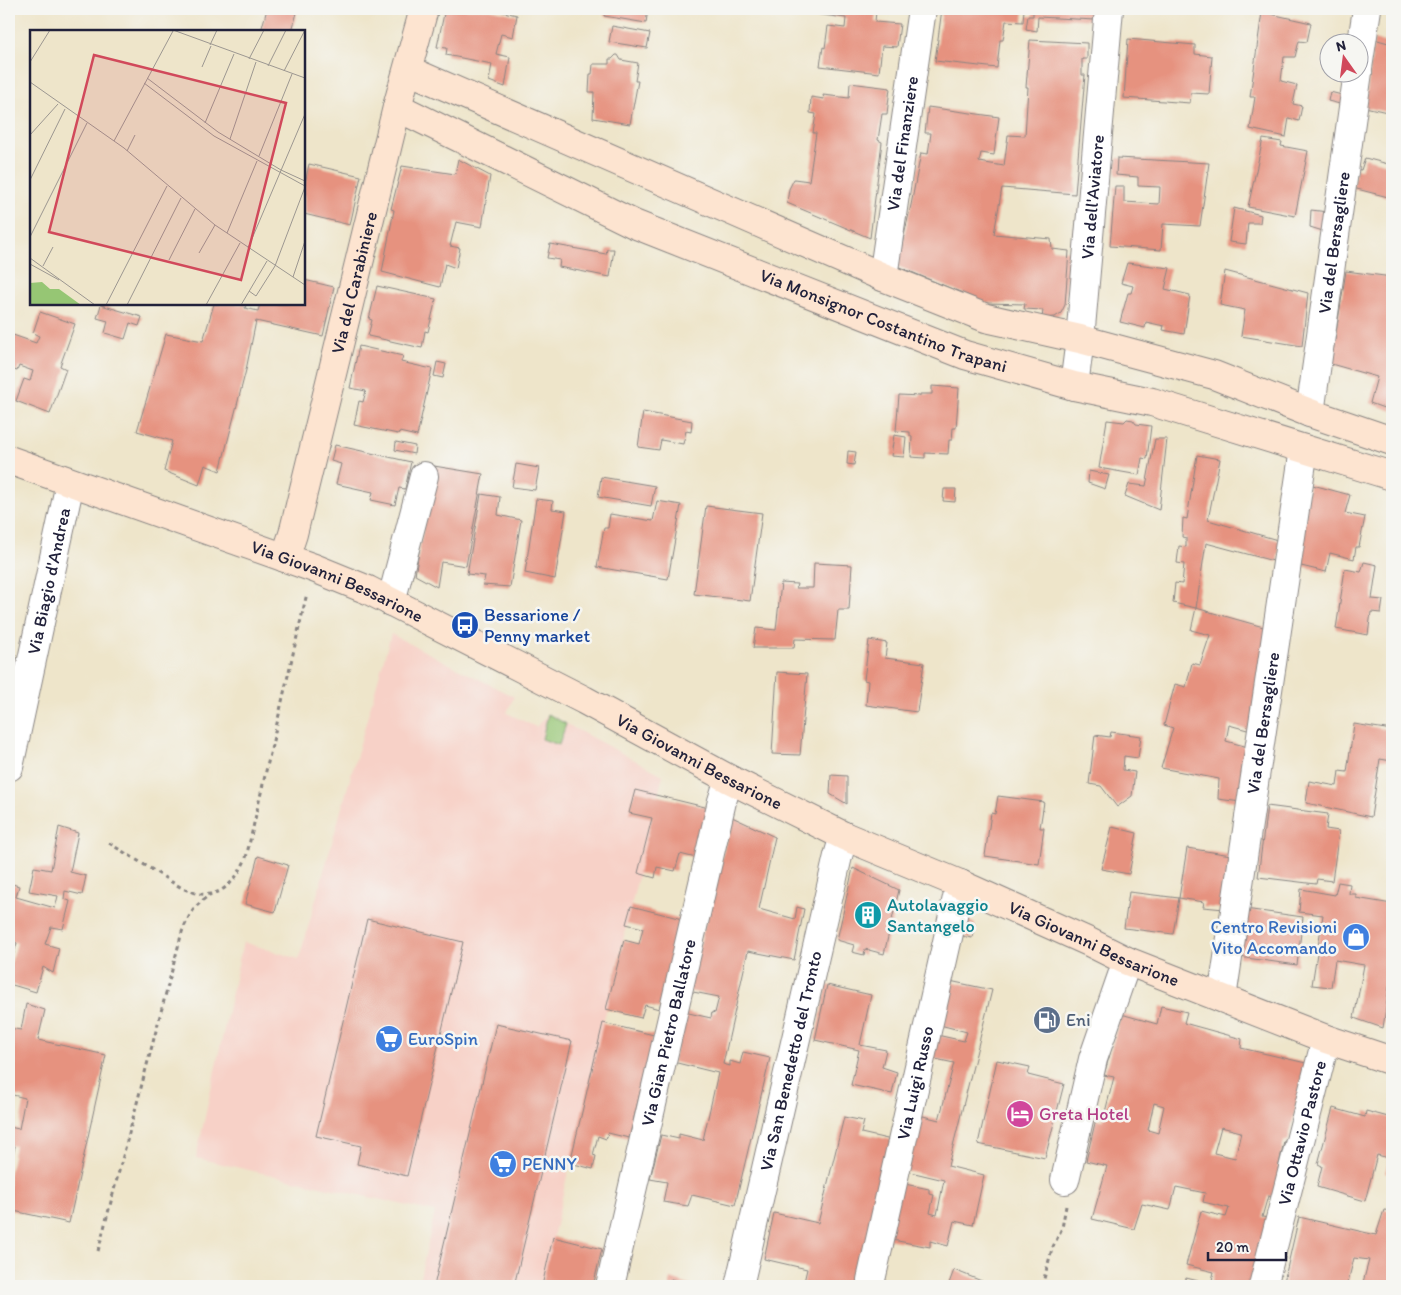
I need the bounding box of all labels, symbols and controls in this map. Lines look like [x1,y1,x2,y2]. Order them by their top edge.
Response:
inset map [30,30,305,305]
north arrow [1318,32,1368,82]
text: N [1334,36,1348,55]
street label: Via del Finanziere [882,74,923,212]
street label: Via dell'Aviatore [1076,134,1109,260]
street label: Via del Bersagliere [1313,170,1355,315]
street label: Via del Carabiniere [326,209,382,356]
street label: Via Monsignor Costantino Trapani [757,264,1010,377]
street label: Via Biagio d'Andrea [22,506,75,657]
street label: Via Giovanni Bessarione [248,536,427,627]
place label: Bessarione / Penny market [484,604,590,647]
bus stop icon: Bessarione / Penny market [450,610,480,640]
street label: Via del Bersagliere [1242,651,1285,796]
street label: Via Giovanni Bessarione [612,709,786,815]
place label: Autolavaggio Santangelo [887,894,989,937]
street label: Via Giovanni Bessarione [1005,896,1182,991]
building icon: Autolavaggio Santangelo [853,900,883,930]
place label: Centro Revisioni Vito Accomando [1211,916,1337,959]
shop icon: Centro Revisioni Vito Accomando [1341,922,1371,952]
street label: Via Gian Pietro Ballatore [636,937,701,1128]
street label: Via San Benedetto del Tronto [755,949,827,1173]
fuel station icon: Eni [1032,1005,1062,1035]
place label: Eni [1066,1009,1091,1031]
supermarket icon: EuroSpin [374,1024,404,1054]
street label: Via Luigi Russo [892,1024,939,1142]
place label: EuroSpin [408,1028,478,1050]
street label: Via Ottavio Pastore [1273,1058,1331,1208]
hotel icon: Greta Hotel [1005,1099,1035,1129]
place label: Greta Hotel [1039,1103,1129,1125]
supermarket icon: PENNY [488,1149,518,1179]
place label: PENNY [522,1153,578,1175]
scale bar [1208,1230,1286,1262]
text: 20 m [1216,1238,1250,1256]

